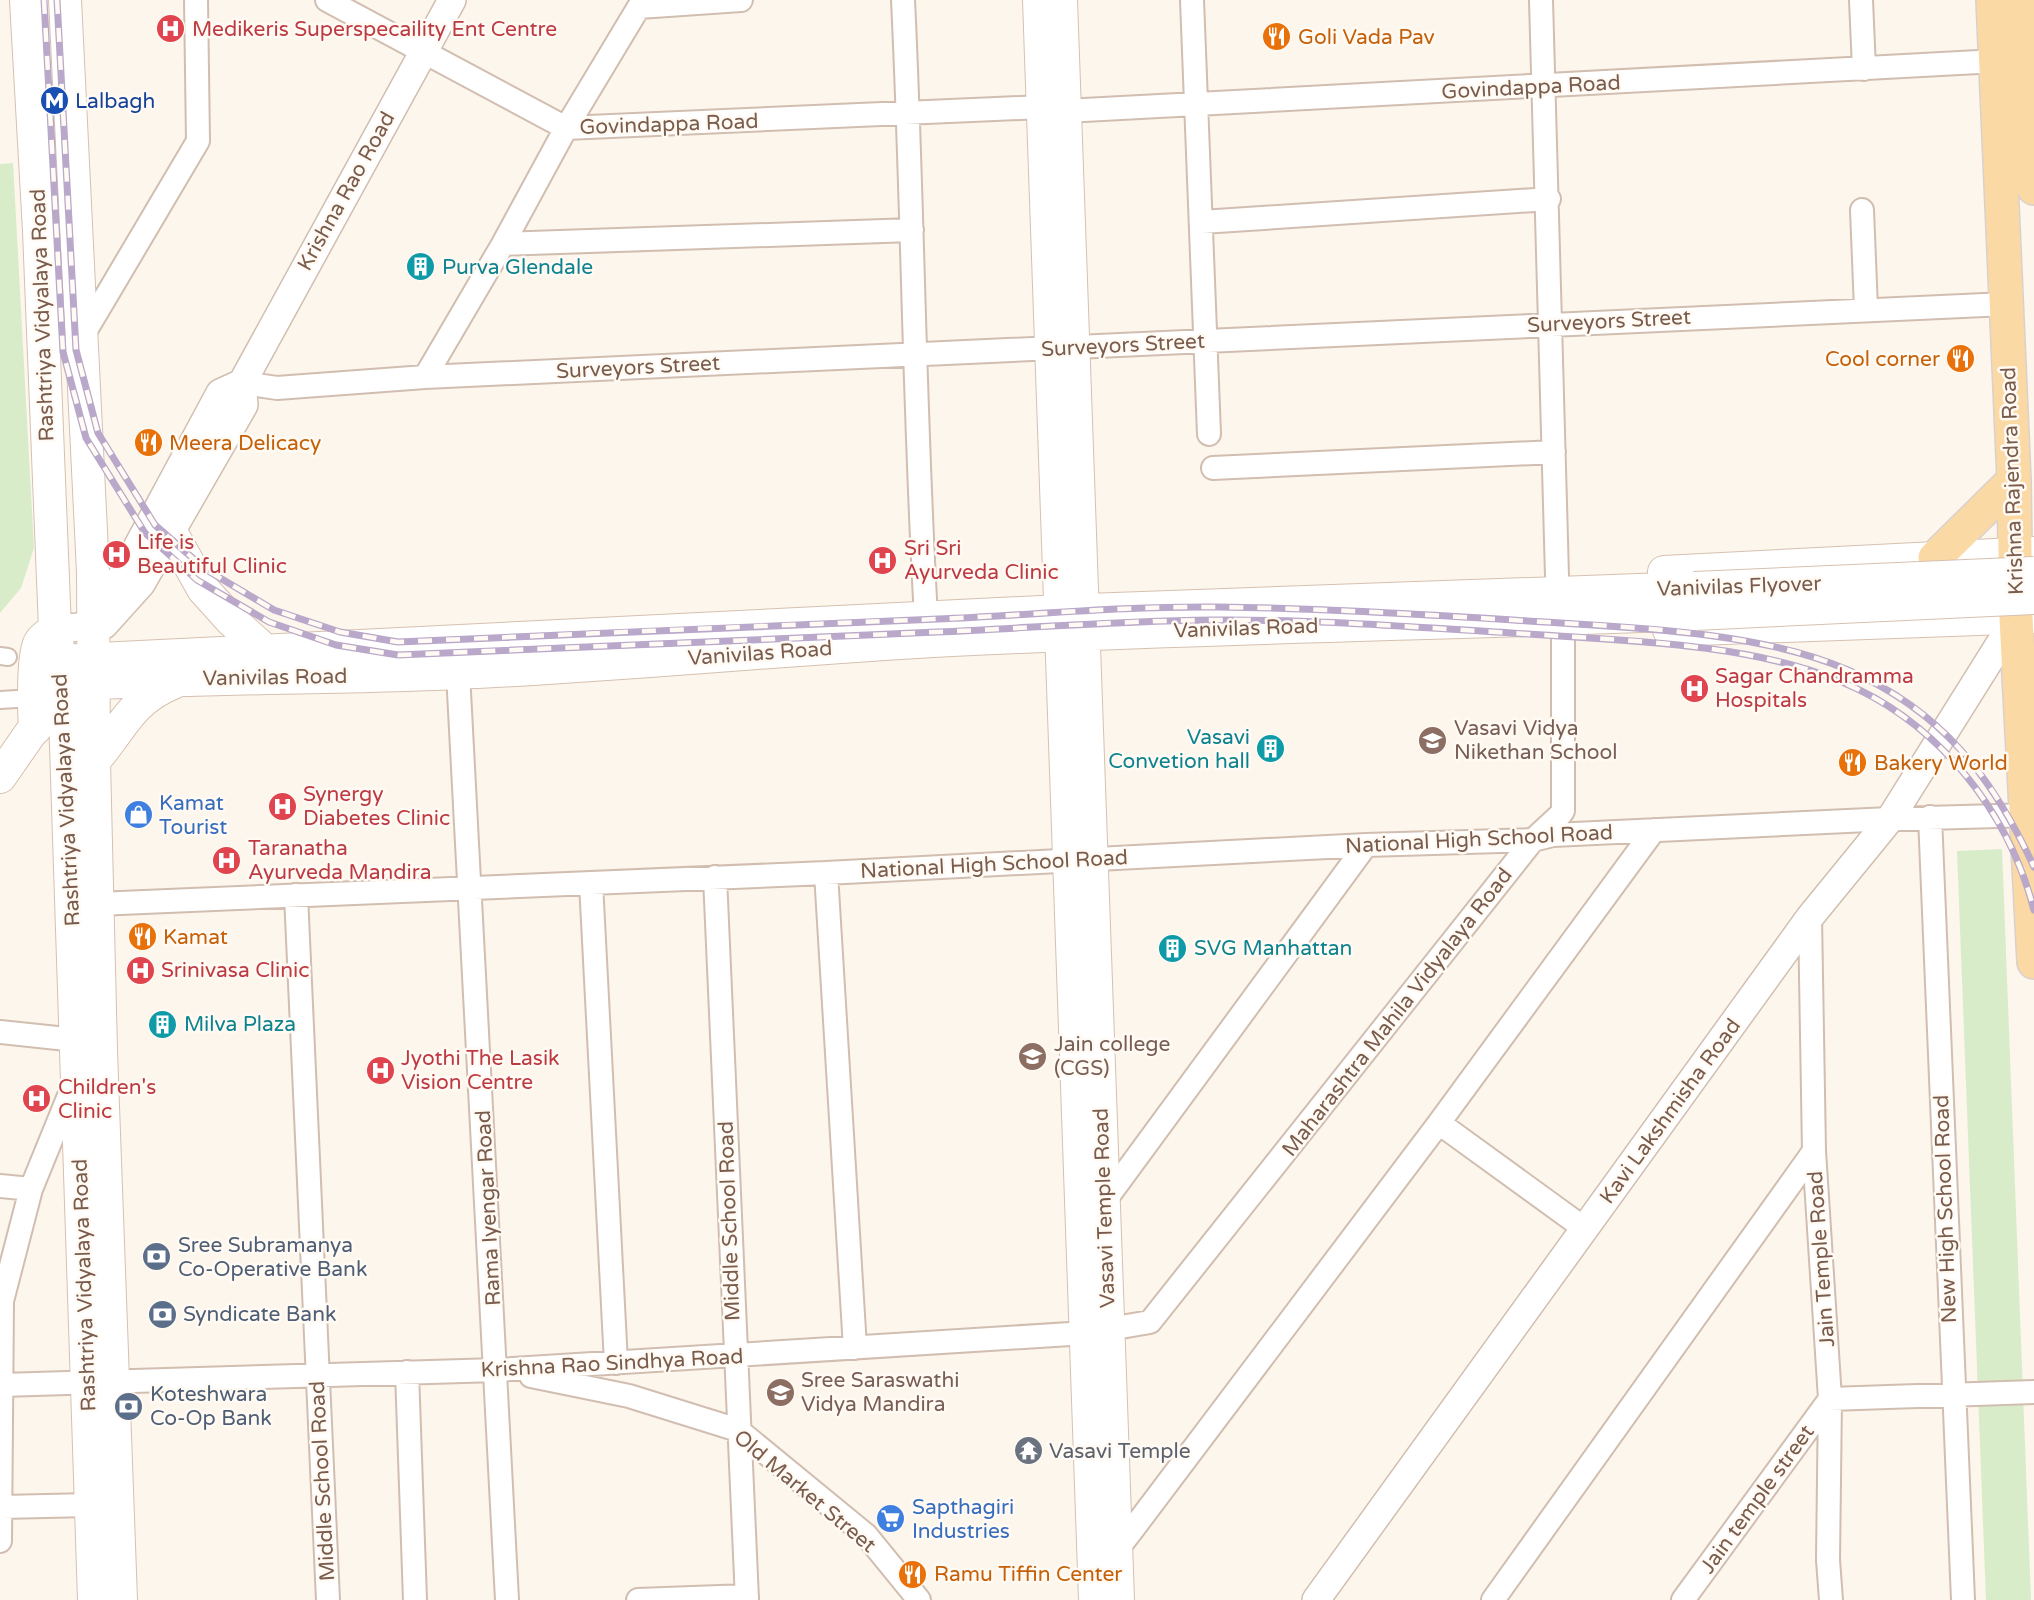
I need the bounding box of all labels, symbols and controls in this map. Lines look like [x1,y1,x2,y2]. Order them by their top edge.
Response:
hospital icon: Medikeris Superspecaility Ent Centre [155,13,187,45]
place label: Medikeris Superspecaility Ent Centre [192,17,557,42]
restaurant icon: Goli Vada Pav [1261,21,1293,53]
place label: Goli Vada Pav [1298,25,1435,50]
street label: Govindappa Road [1441,70,1621,105]
metro station icon: Lalbagh [38,85,70,117]
place label: Lalbagh [75,89,155,114]
street label: Krishna Rao Road [292,107,401,275]
street label: Govindappa Road [579,109,759,140]
street label: Rashtriya Vidyalaya Road [26,188,59,442]
building icon: Purva Glendale [405,251,437,283]
place label: Purva Glendale [442,255,593,280]
street label: Surveyors Street [1527,305,1691,338]
street label: Surveyors Street [1041,329,1205,362]
restaurant icon: Cool corner [1945,343,1977,375]
place label: Cool corner [1825,347,1940,372]
street label: Surveyors Street [556,351,720,384]
street label: Krishna Rajendra Road [1996,366,2029,596]
restaurant icon: Meera Delicacy [132,427,164,459]
place label: Meera Delicacy [169,431,321,456]
place label: Life is Beautiful Clinic [137,530,287,579]
place label: Sri Sri Ayurveda Clinic [904,536,1059,585]
hospital icon: Life is Beautiful Clinic [100,538,132,570]
hospital icon: Sri Sri Ayurveda Clinic [867,544,899,576]
street label: Vanivilas Flyover [1656,571,1822,602]
street label: Vanivilas Road [1173,613,1319,644]
street label: Vanivilas Road [687,636,833,671]
street label: Vanivilas Road [202,664,348,691]
place label: Sagar Chandramma Hospitals [1715,664,1914,713]
hospital icon: Sagar Chandramma Hospitals [1678,672,1710,704]
street label: Rashtriya Vidyalaya Road [47,673,86,927]
place label: Vasavi Vidya Nikethan School [1454,716,1618,765]
school or university icon: Vasavi Vidya Nikethan School [1417,724,1449,756]
place label: Vasavi Convetion hall [1108,725,1250,774]
building icon: Vasavi Convetion hall [1255,733,1287,765]
restaurant icon: Bakery World [1837,747,1869,779]
place label: Bakery World [1874,751,2008,776]
place label: Synergy Diabetes Clinic [303,782,450,831]
hospital icon: Synergy Diabetes Clinic [266,790,298,822]
place label: Kamat Tourist [159,791,227,840]
shop icon: Kamat Tourist [122,799,154,831]
street label: National High School Road [1345,820,1614,859]
place label: Taranatha Ayurveda Mandira [248,836,432,885]
hospital icon: Taranatha Ayurveda Mandira [211,844,243,876]
street label: National High School Road [860,845,1129,884]
street label: Maharashtra Mahila Vidyalaya Road [1277,863,1518,1161]
restaurant icon: Kamat [126,921,158,953]
place label: Kamat [163,925,228,950]
building icon: SVG Manhattan [1157,932,1189,964]
place label: SVG Manhattan [1194,936,1352,961]
hospital icon: Srinivasa Clinic [124,954,156,986]
place label: Srinivasa Clinic [161,958,309,983]
building icon: Milva Plaza [147,1008,179,1040]
place label: Milva Plaza [184,1012,296,1037]
street label: Kavi Lakshmisha Road [1595,1014,1746,1209]
place label: Jain college (CGS) [1054,1032,1171,1081]
school or university icon: Jain college (CGS) [1017,1040,1049,1072]
place label: Jyothi The Lasik Vision Centre [401,1046,560,1095]
hospital icon: Jyothi The Lasik Vision Centre [364,1054,396,1086]
place label: Children's Clinic [58,1075,156,1124]
hospital icon: Children's Clinic [21,1083,53,1115]
street label: New High School Road [1929,1094,1962,1324]
street label: Vasavi Temple Road [1089,1108,1120,1308]
street label: Rama Iyengar Road [471,1109,506,1307]
street label: Middle School Road [714,1120,745,1322]
street label: Rashtriya Vidyalaya Road [68,1158,101,1412]
street label: Jain Temple Road [1803,1170,1840,1348]
place label: Sree Subramanya Co-Operative Bank [178,1233,367,1282]
bank icon: Sree Subramanya Co-Operative Bank [141,1241,173,1273]
bank icon: Syndicate Bank [146,1298,178,1330]
place label: Syndicate Bank [183,1302,336,1327]
street label: Krishna Rao Sindhya Road [480,1344,744,1383]
place label: Sree Saraswathi Vidya Mandira [801,1368,959,1417]
school or university icon: Sree Saraswathi Vidya Mandira [764,1376,796,1408]
street label: Middle School Road [305,1380,340,1582]
place label: Koteshwara Co-Op Bank [150,1382,272,1431]
bank icon: Koteshwara Co-Op Bank [113,1390,145,1422]
street label: Jain temple street [1695,1420,1820,1578]
street label: Old Market Street [729,1425,881,1558]
temple icon: Vasavi Temple [1012,1435,1044,1467]
place label: Vasavi Temple [1049,1439,1191,1464]
place label: Sapthagiri Industries [912,1495,1014,1544]
supermarket icon: Sapthagiri Industries [875,1503,907,1535]
restaurant icon: Ramu Tiffin Center [897,1558,929,1590]
place label: Ramu Tiffin Center [934,1562,1122,1587]

